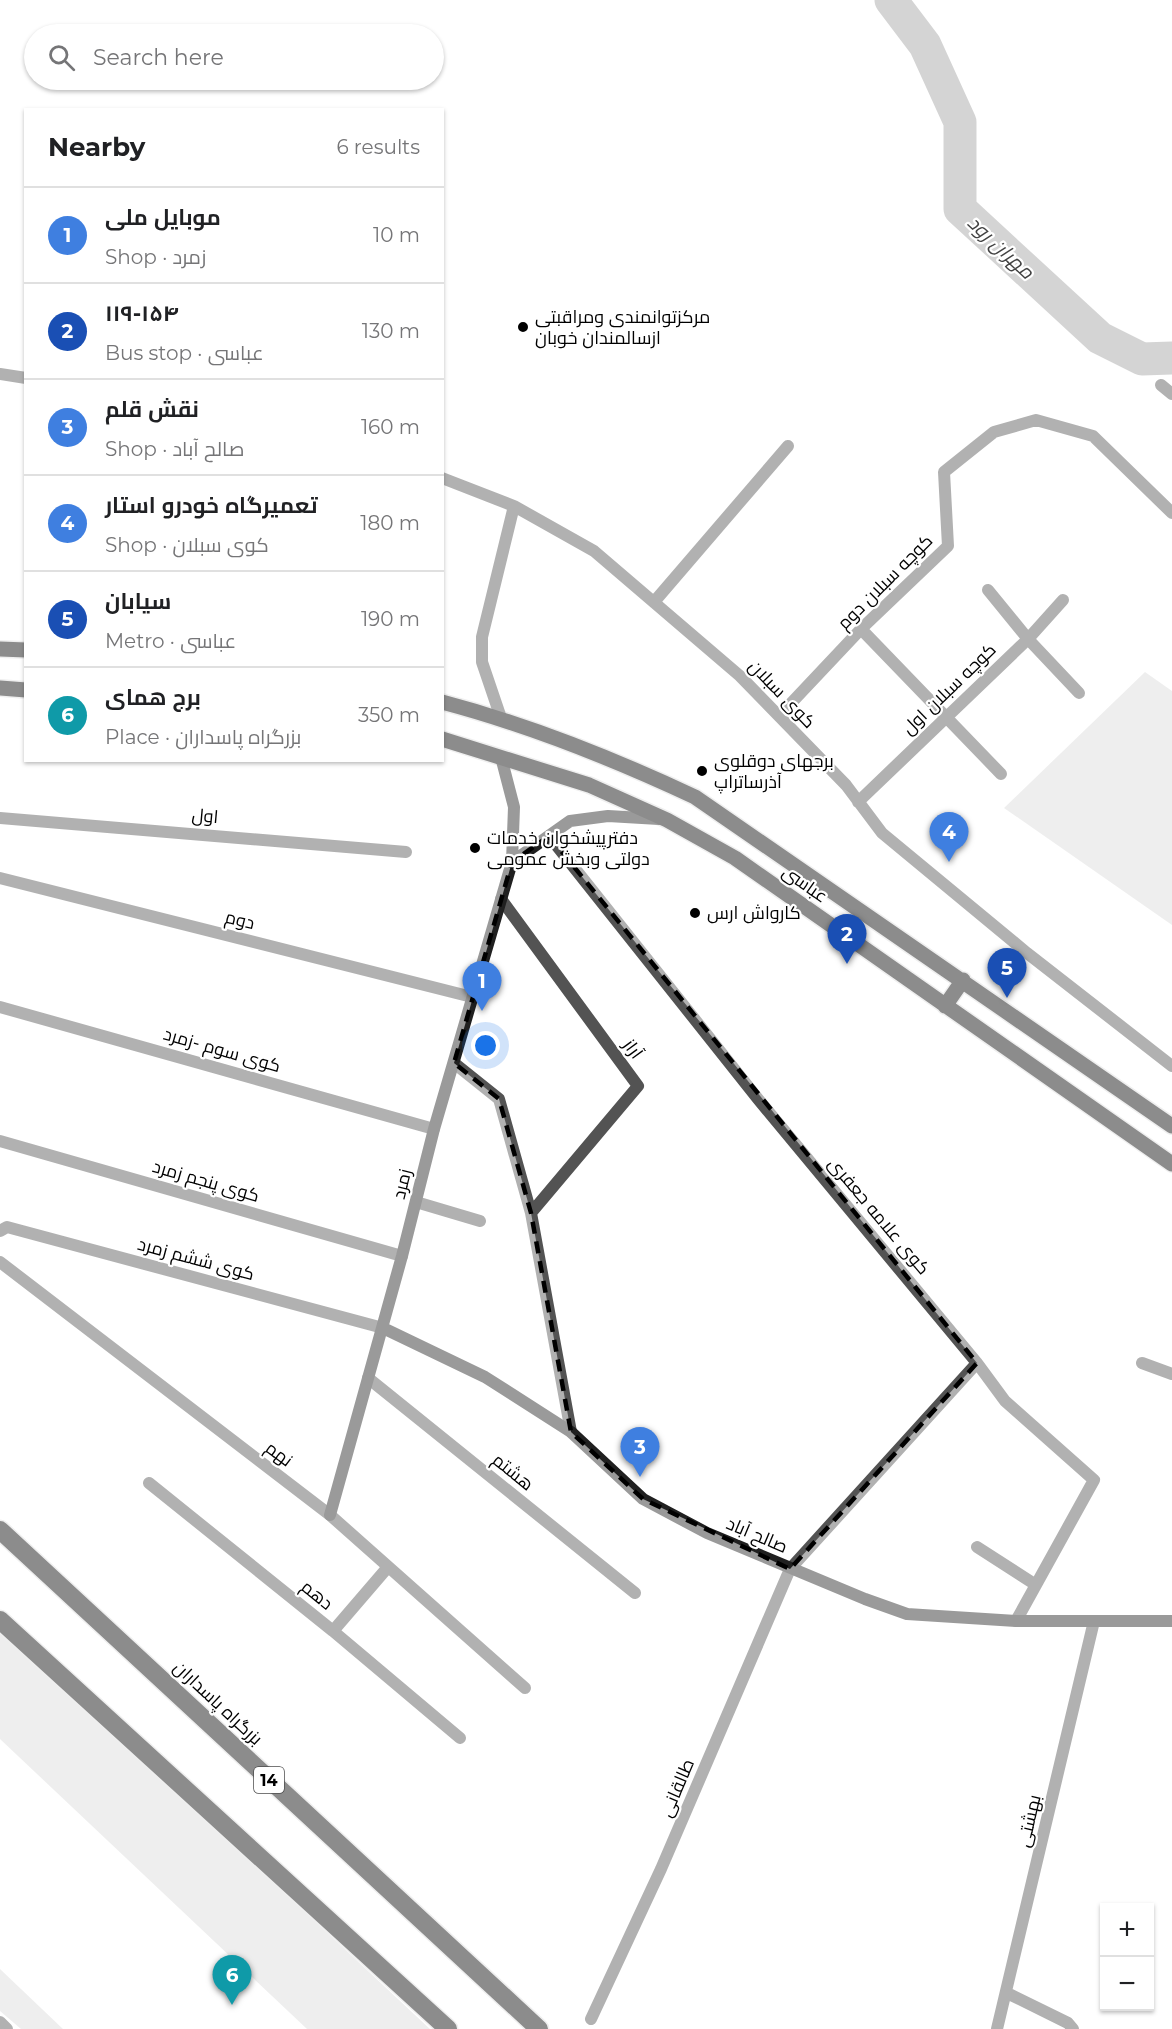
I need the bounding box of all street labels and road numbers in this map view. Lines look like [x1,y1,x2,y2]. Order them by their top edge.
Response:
street label: کوچه سبلان دوم [833,530,938,635]
street label: کوچه سبلان اول [897,639,1001,740]
street label: کوی سبلان [744,655,820,733]
street label: اول [191,804,219,828]
street label: عباسى [778,861,832,907]
street label: دوم [223,906,257,935]
street label: کوی سوم -زمرد [161,1023,283,1078]
street label: آراز [618,1034,648,1063]
street label: کوی علامه جعفری [824,1153,934,1279]
street label: کوی پنجم زمرد [150,1155,262,1208]
street label: زمرد [388,1167,416,1201]
street label: کوی ششم زمرد [135,1233,257,1286]
street label: نهم [260,1437,297,1472]
street label: هشتم [487,1449,538,1496]
street label: صالح آباد [723,1512,791,1559]
street label: دهم [296,1575,337,1615]
street label: بزرگراه پاسداران [168,1656,267,1751]
street label: طالقانی [655,1756,699,1820]
road number: 14 [254,1767,284,1793]
street label: بهشتی [1012,1793,1046,1849]

